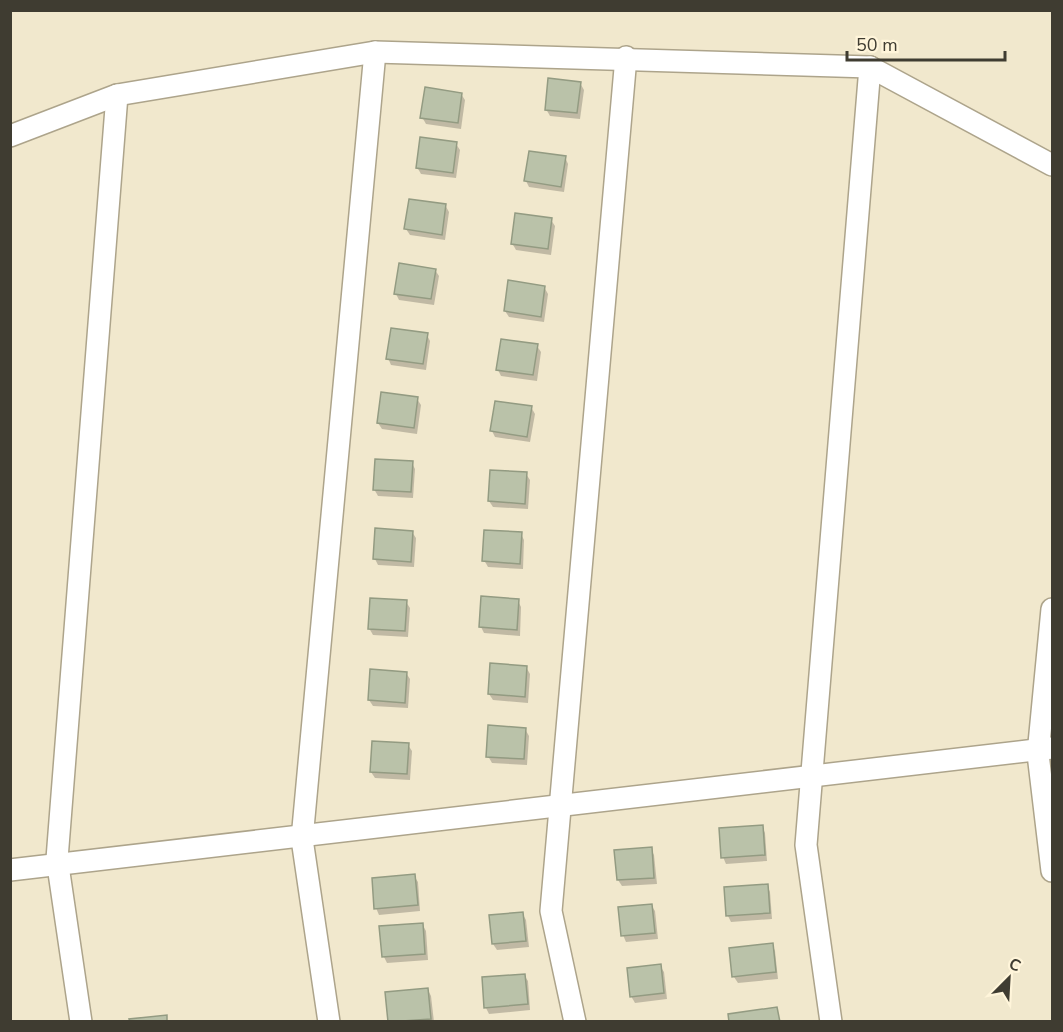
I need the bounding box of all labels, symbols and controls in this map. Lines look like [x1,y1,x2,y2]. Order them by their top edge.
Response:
scale bar [847,24,1004,62]
text: 50 m [856,33,898,57]
north arrow [979,948,1039,1008]
text: С [1005,953,1024,978]

